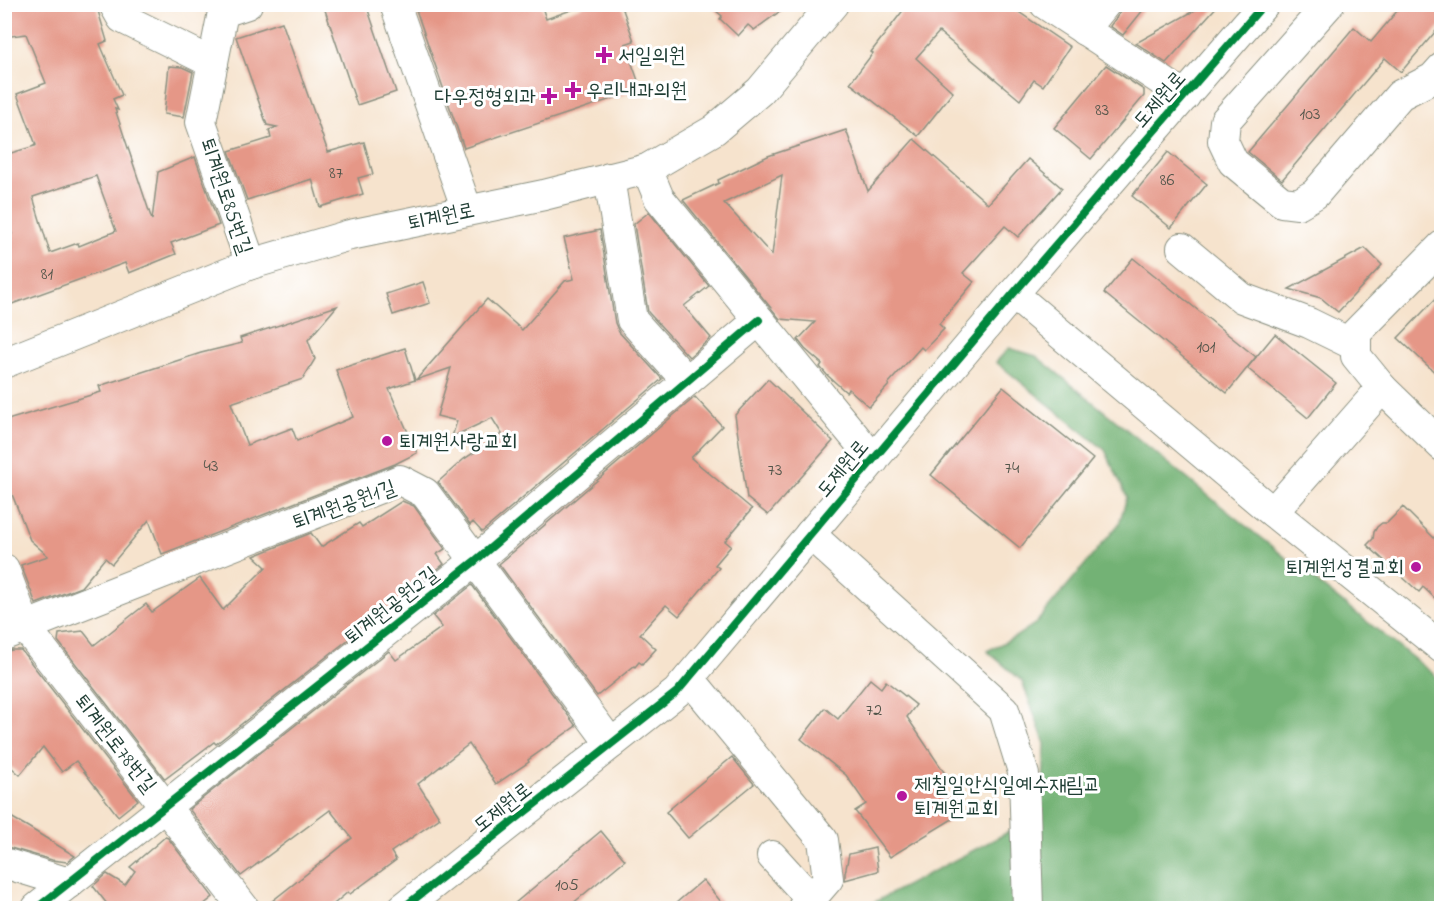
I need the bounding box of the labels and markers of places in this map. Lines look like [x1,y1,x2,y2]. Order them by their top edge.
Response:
place label: 서일의원 [618,42,686,72]
marker: 서일의원 [595,46,613,64]
place label: 우리내과의원 [586,77,687,107]
marker: 우리내과의원 [564,81,582,99]
place label: 다우정형외과 [435,83,536,113]
marker: 다우정형외과 [540,87,558,105]
place label: 퇴계원사랑교회 [399,428,517,458]
marker: 퇴계원사랑교회 [380,434,394,448]
place label: 퇴계원성결교회 [1286,554,1404,584]
marker: 퇴계원성결교회 [1409,560,1423,574]
place label: 제칠일안식일예수재림교 퇴계원교회 [914,771,1100,825]
marker: 제칠일안식일예수재림교 퇴계원교회 [895,789,909,803]

